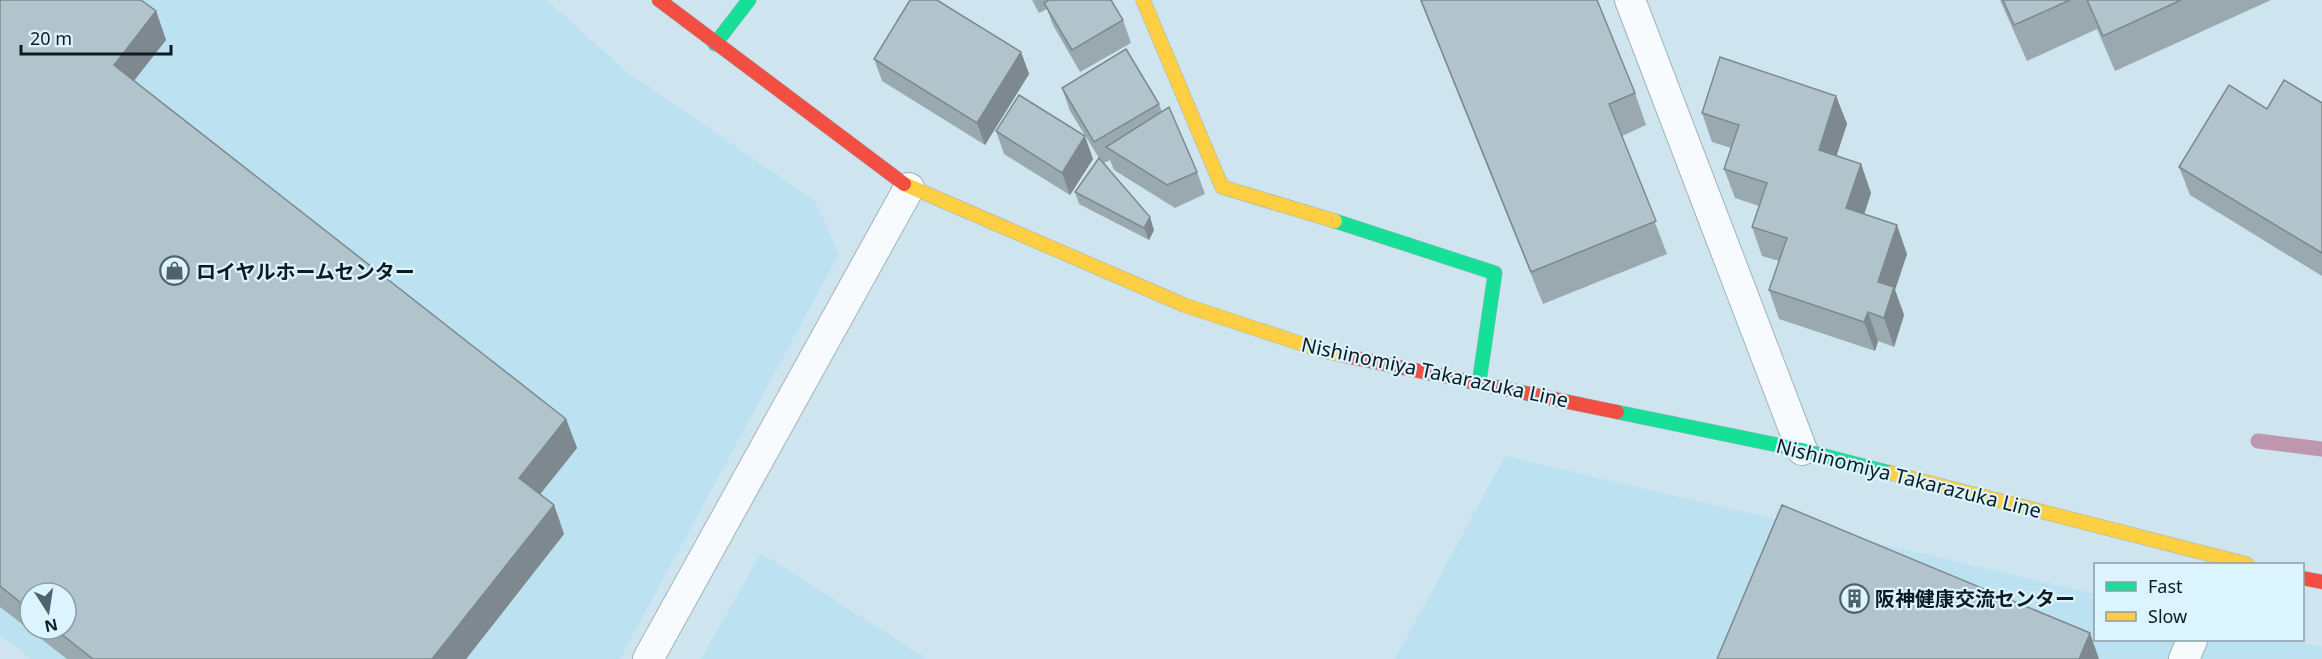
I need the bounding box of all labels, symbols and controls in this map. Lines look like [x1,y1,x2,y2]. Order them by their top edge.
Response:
scale bar [21,18,171,56]
text: 20 m [30,26,72,50]
shop icon: ロイヤルホームセンター [159,255,191,287]
place label: ロイヤルホームセンター [196,258,415,285]
street label: Nishinomiya Takarazuka Line [1299,330,1571,414]
street label: Nishinomiya Takarazuka Line [1774,432,2044,524]
legend [2094,563,2304,641]
text: Fast [2148,574,2183,598]
north arrow [18,581,78,641]
building icon: 阪神健康交流センター [1838,582,1870,614]
place label: 阪神健康交流センター [1875,585,2075,612]
text: Slow [2148,604,2187,628]
text: N [42,614,60,638]

